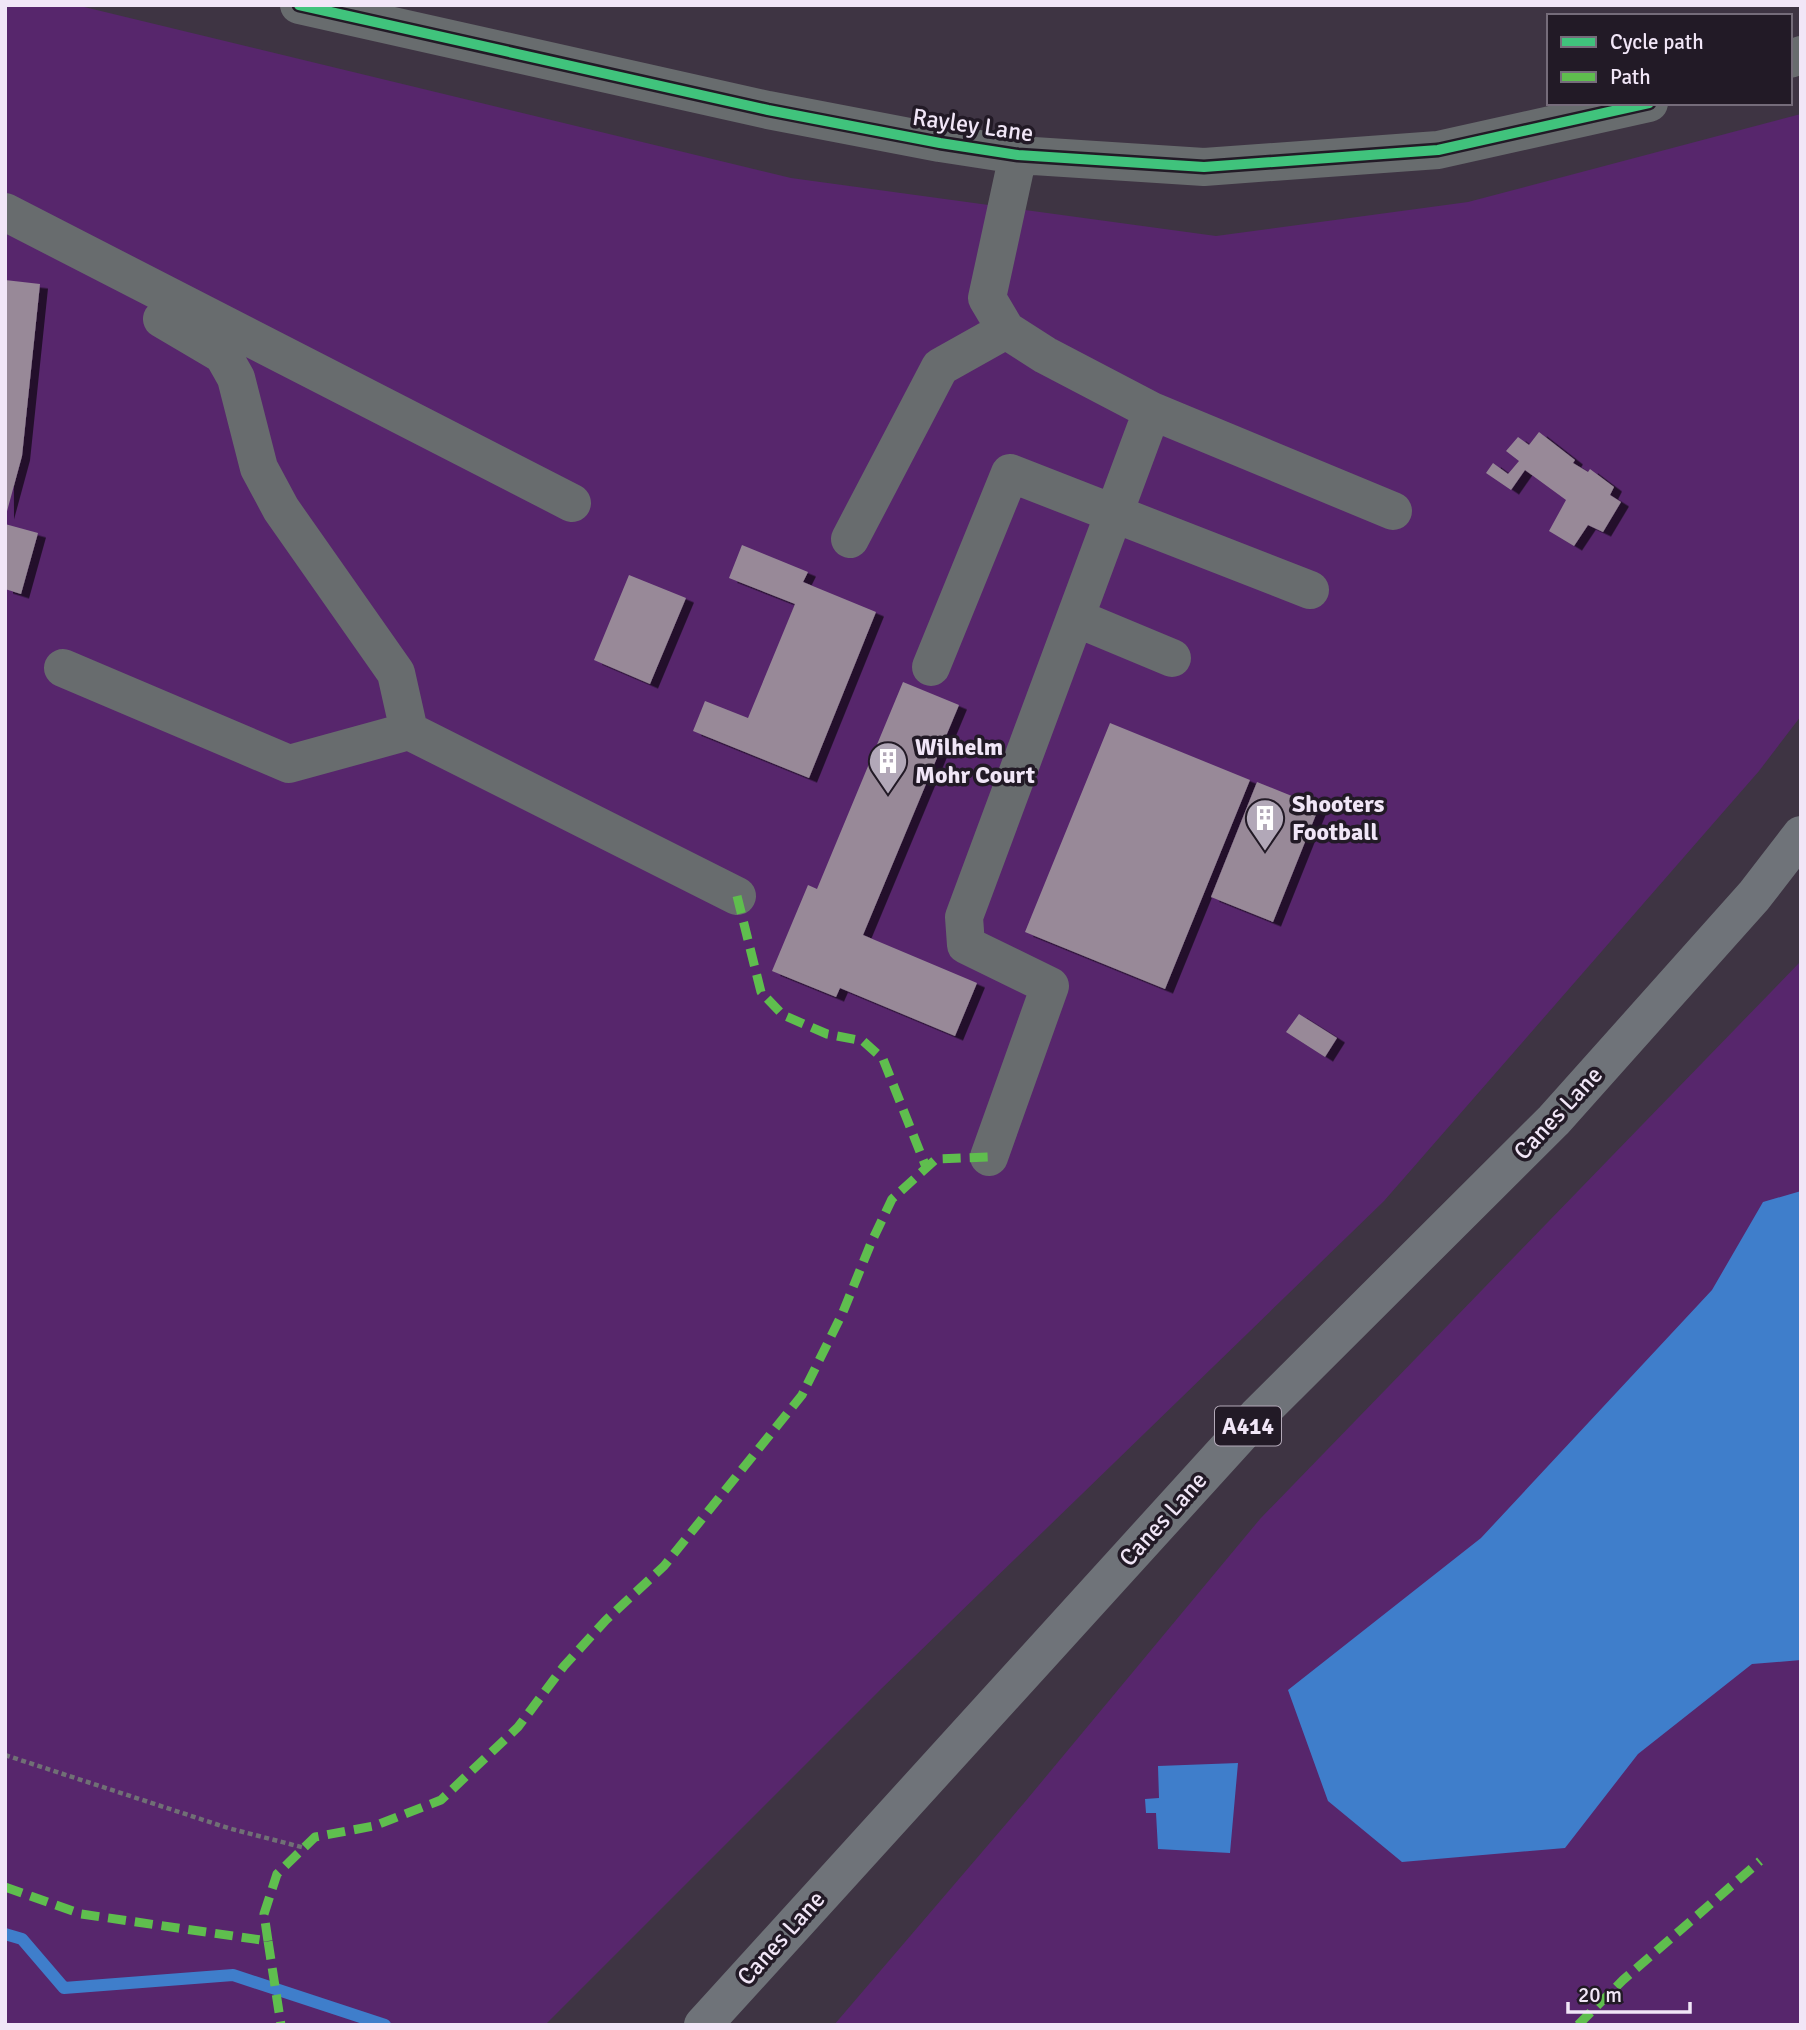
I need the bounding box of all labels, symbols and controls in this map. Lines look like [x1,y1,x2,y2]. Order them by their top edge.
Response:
legend [1547,14,1792,105]
text: Cycle path [1610,29,1704,55]
text: Path [1610,64,1651,90]
street label: Rayley Lane [911,102,1035,148]
place label: Wilhelm Mohr Court [915,732,1035,790]
building icon: Wilhelm Mohr Court [867,740,909,795]
place label: Shooters Football [1292,789,1385,847]
building icon: Shooters Football [1244,797,1286,852]
street label: Canes Lane [1507,1060,1609,1166]
road number: A414 [1215,1406,1281,1446]
street label: Canes Lane [1113,1466,1213,1572]
street label: Canes Lane [731,1885,831,1991]
scale bar [1568,1970,1690,2014]
text: 20 m [1578,1982,1622,2008]

